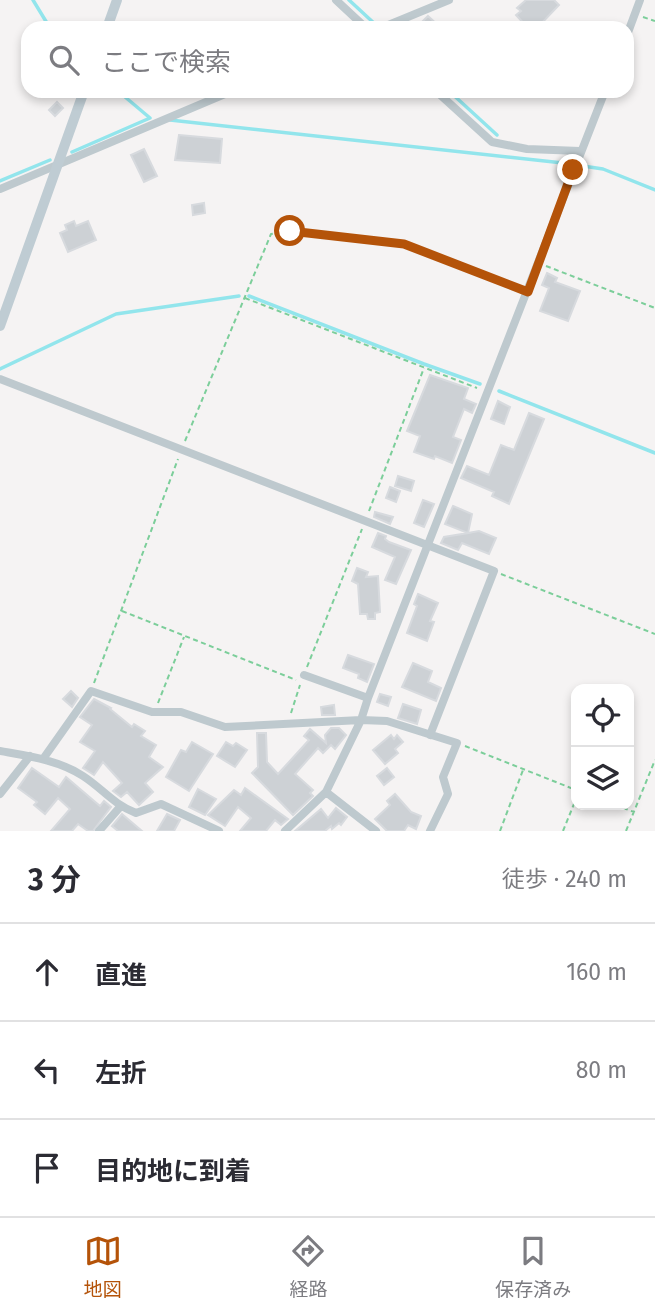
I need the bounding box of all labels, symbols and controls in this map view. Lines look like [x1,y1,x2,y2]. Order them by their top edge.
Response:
search box [21,21,634,98]
icon: search [45,41,83,79]
text: ここで検索 [101,47,231,78]
route end [557,154,588,185]
route start [274,215,305,246]
map controls [571,684,634,810]
button: locate [571,684,634,747]
button: layers [571,747,634,810]
text: 3 分 [28,862,81,898]
text: 徒歩 · 240 m [502,865,627,893]
icon: ahead [28,953,66,991]
text: 160 m [566,958,627,986]
text: 直進 [95,960,147,991]
icon: left [28,1051,66,1089]
text: 80 m [576,1056,627,1084]
text: 左折 [95,1058,147,1089]
icon: arrive [28,1149,66,1187]
text: 目的地に到着 [95,1156,251,1187]
tab: 地図 [84,1232,122,1301]
tab: 経路 [289,1232,327,1301]
tab: 保存済み [495,1232,571,1301]

